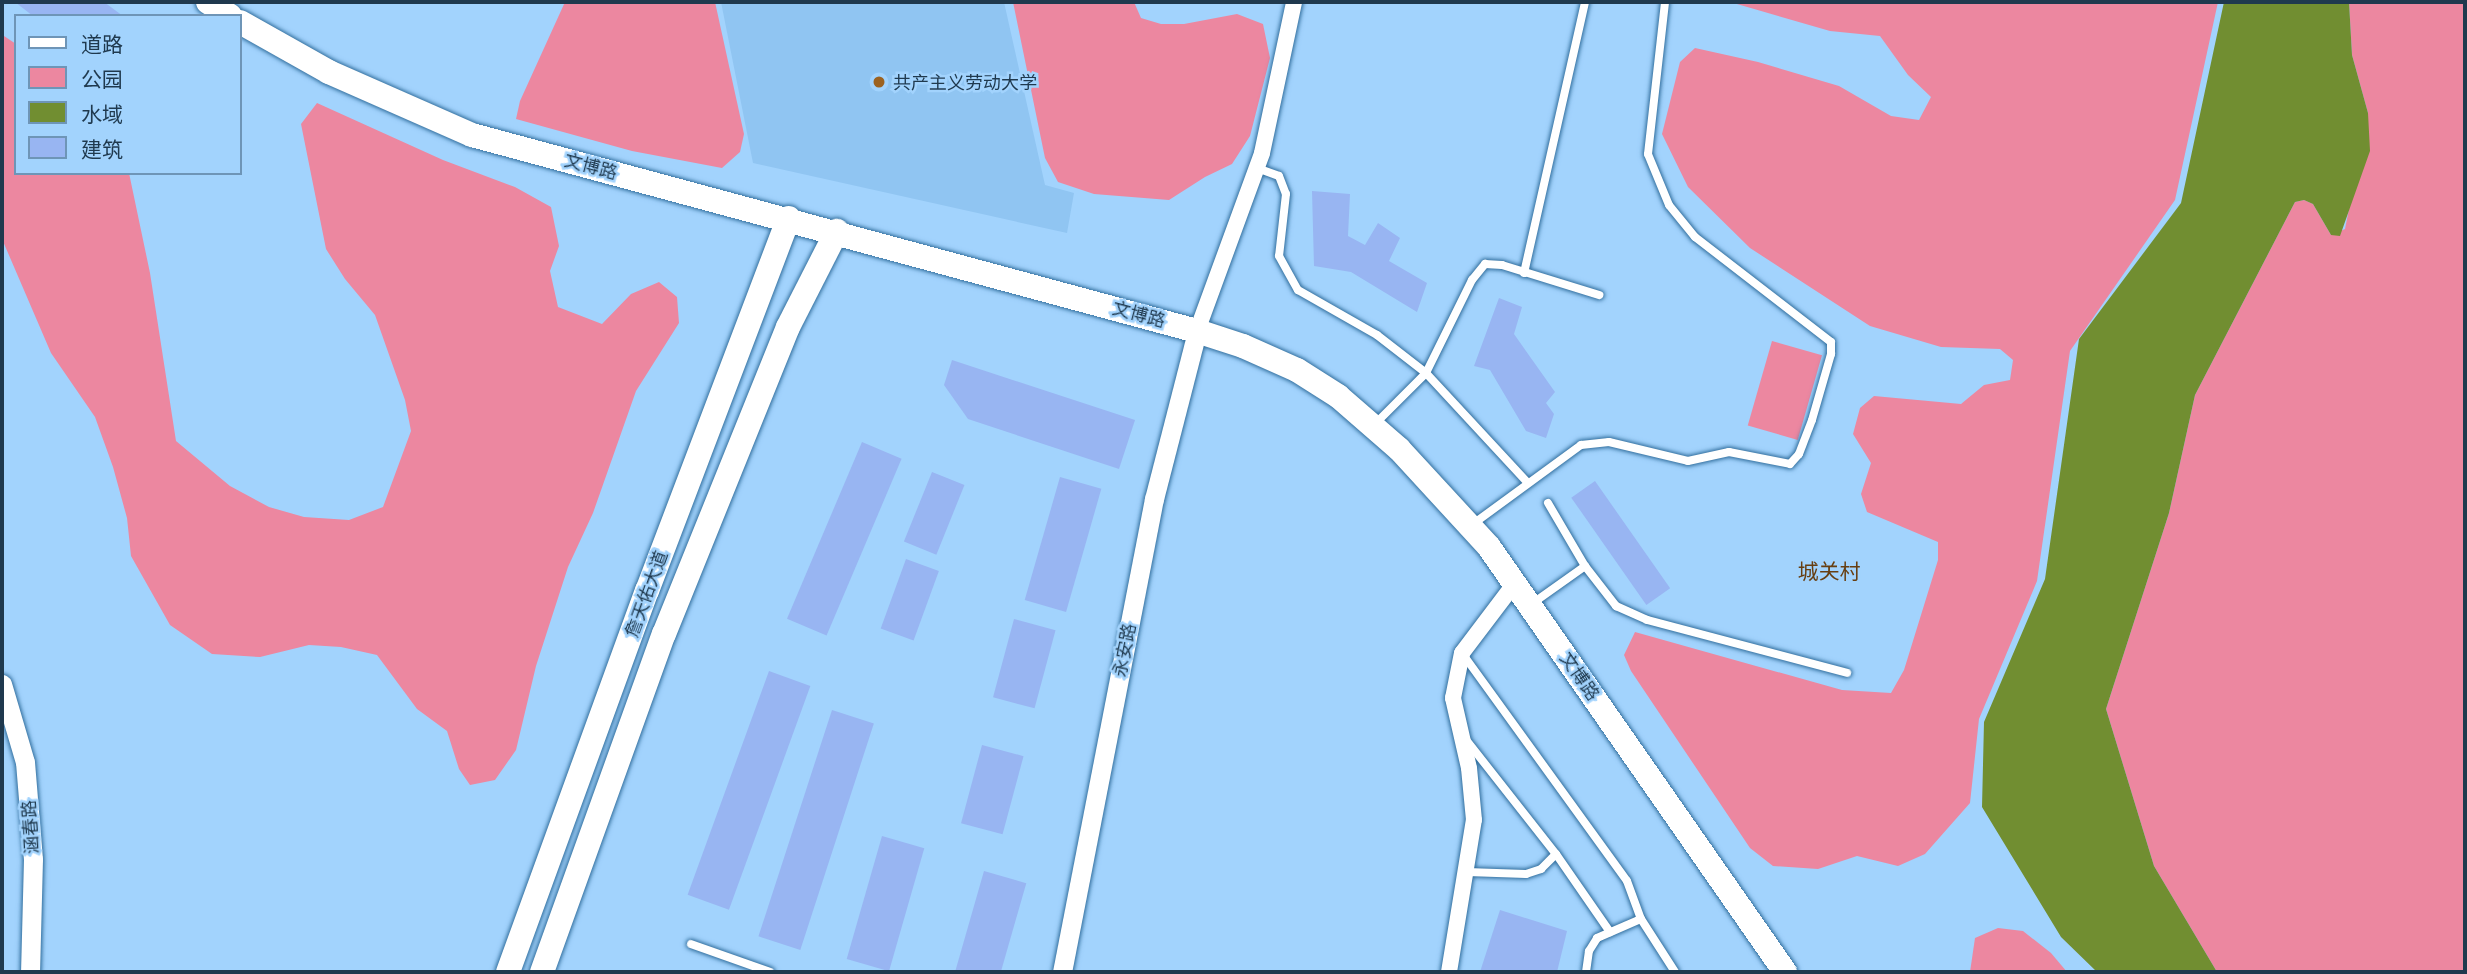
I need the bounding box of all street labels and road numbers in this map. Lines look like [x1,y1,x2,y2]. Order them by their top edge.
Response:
street label: 文博路 [562,149,620,183]
street label: 文博路 [1110,297,1168,331]
street label: 詹天佑大道 [620,548,672,640]
street label: 永安路 [1108,621,1140,679]
street label: 文博路 [1556,648,1604,704]
street label: 涵春路 [17,799,43,855]

